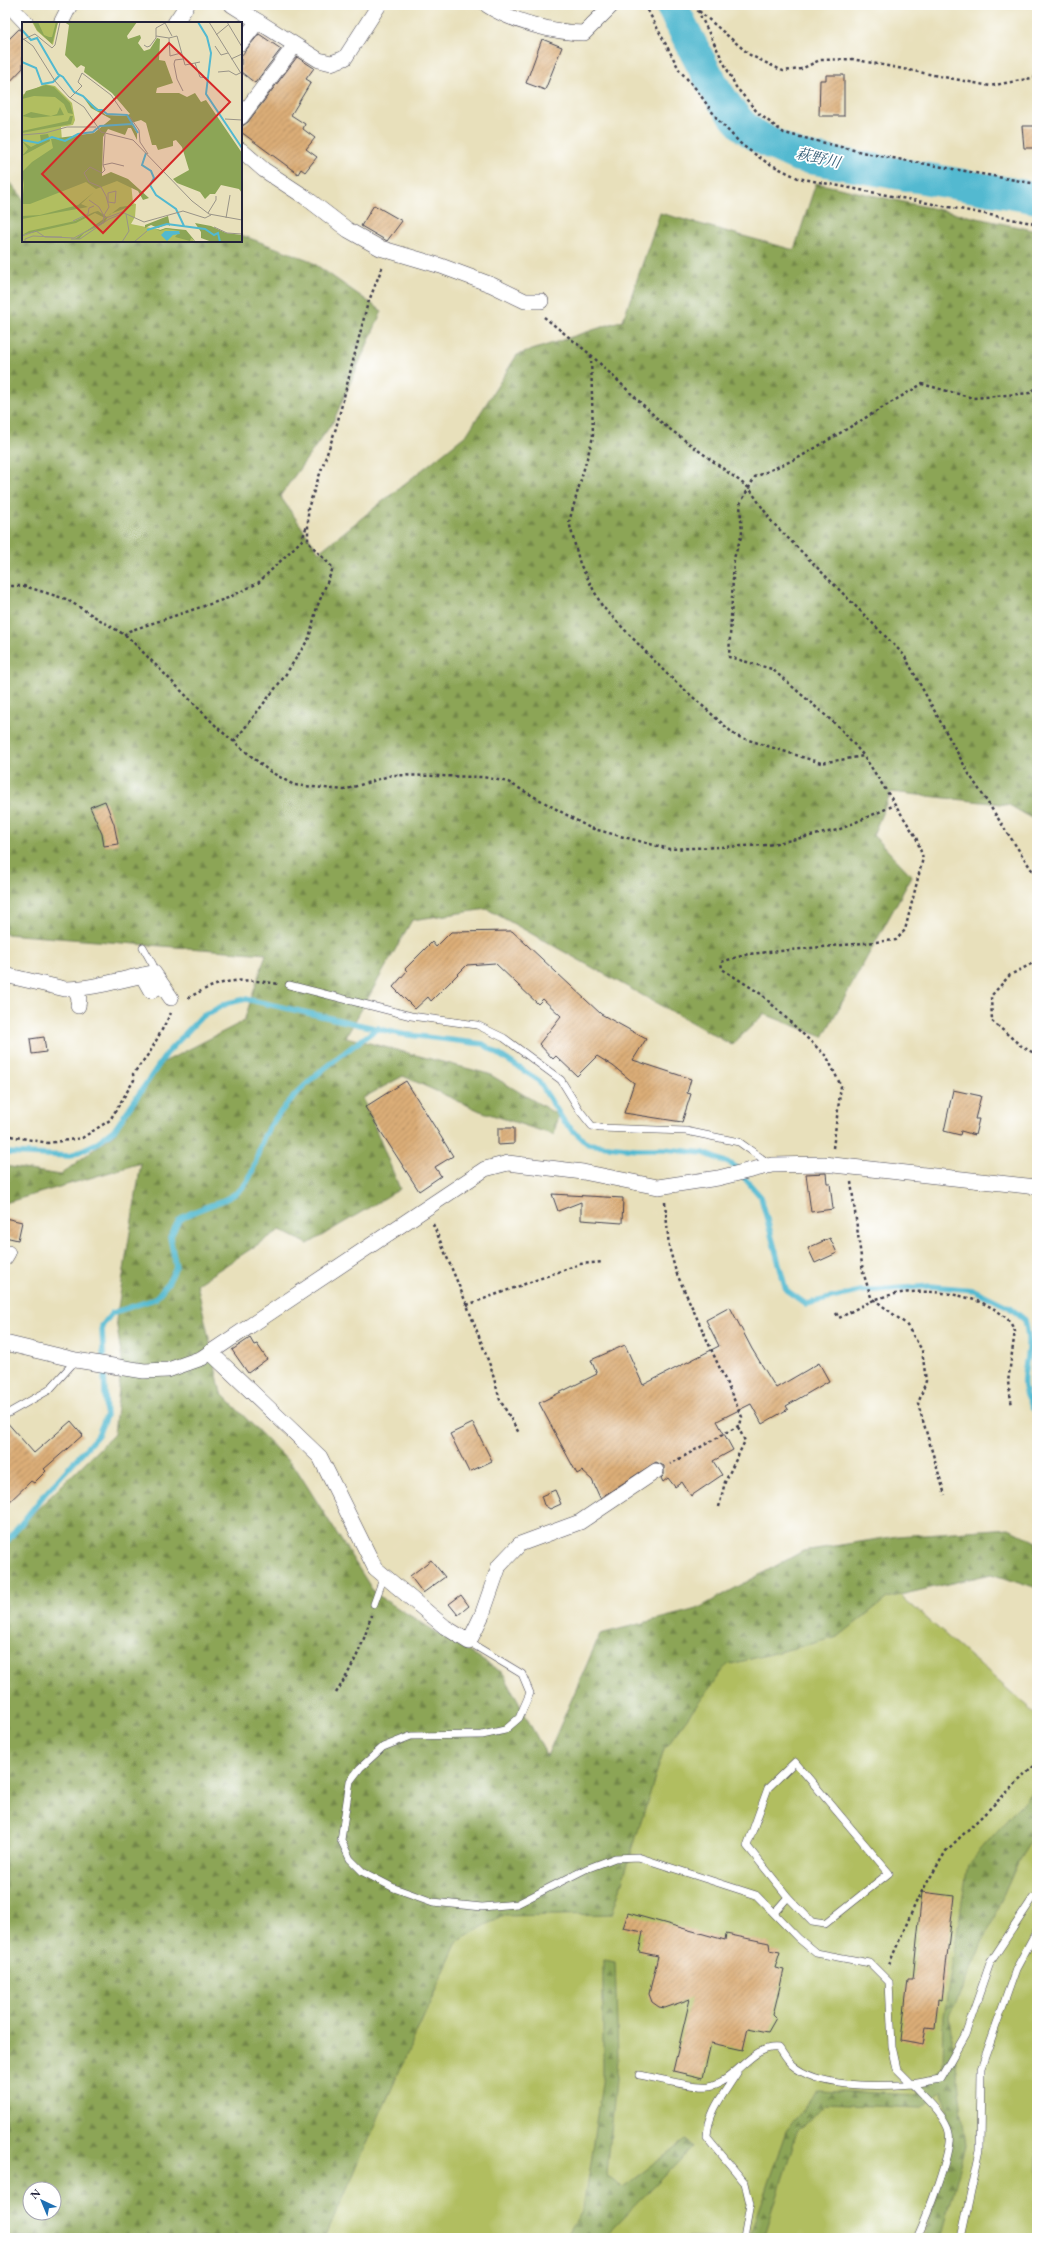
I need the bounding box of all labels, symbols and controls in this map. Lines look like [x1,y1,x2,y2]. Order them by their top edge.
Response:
inset map [22,22,242,242]
water label: 萩野川 [794,143,844,172]
north arrow [22,2181,62,2221]
text: N [27,2186,43,2202]

